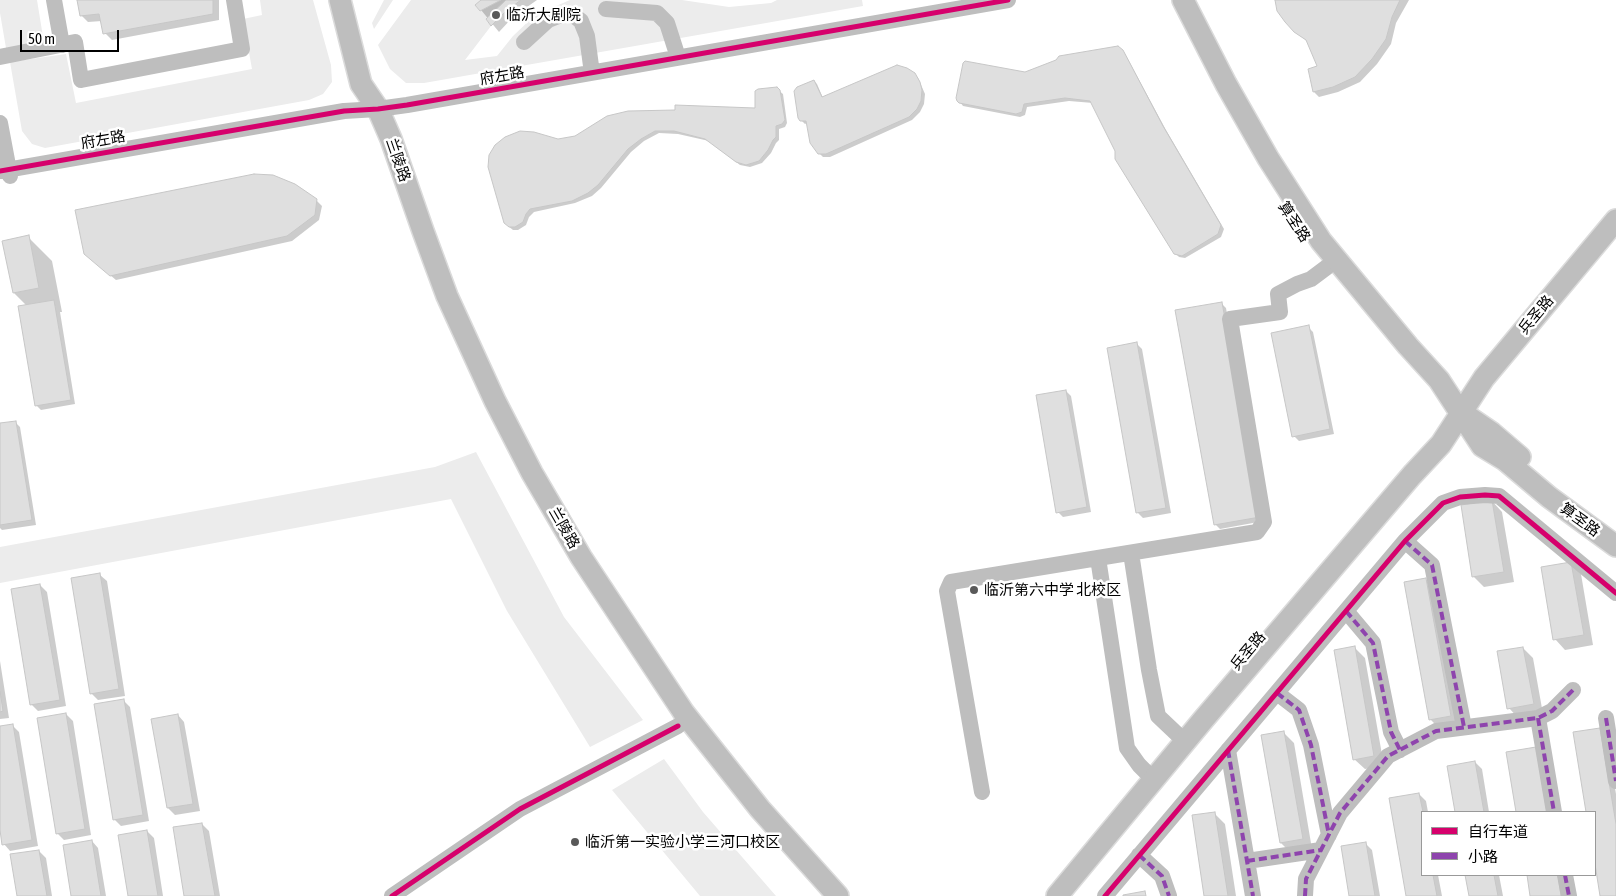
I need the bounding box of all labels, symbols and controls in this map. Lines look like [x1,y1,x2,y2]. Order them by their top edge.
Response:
place label: 临沂大剧院 [506,6,581,24]
marker: 临沂大剧院 [490,9,502,21]
scale bar [22,20,121,52]
text: 50 m [28,30,55,47]
street label: 府左路 [478,63,526,89]
street label: 府左路 [79,127,127,153]
street label: 兰陵路 [382,136,414,184]
street label: 算圣路 [1274,198,1314,246]
street label: 兵圣路 [1515,292,1557,338]
street label: 算圣路 [1557,499,1603,541]
street label: 兰陵路 [545,504,583,552]
place label: 临沂第六中学 北校区 [984,581,1121,599]
marker: 临沂第六中学 北校区 [968,584,980,596]
street label: 兵圣路 [1227,628,1269,674]
legend [1421,811,1596,876]
text: 自行车道 [1468,823,1528,840]
place label: 临沂第一实验小学三河口校区 [585,833,780,851]
marker: 临沂第一实验小学三河口校区 [569,836,581,848]
text: 小路 [1468,848,1498,865]

